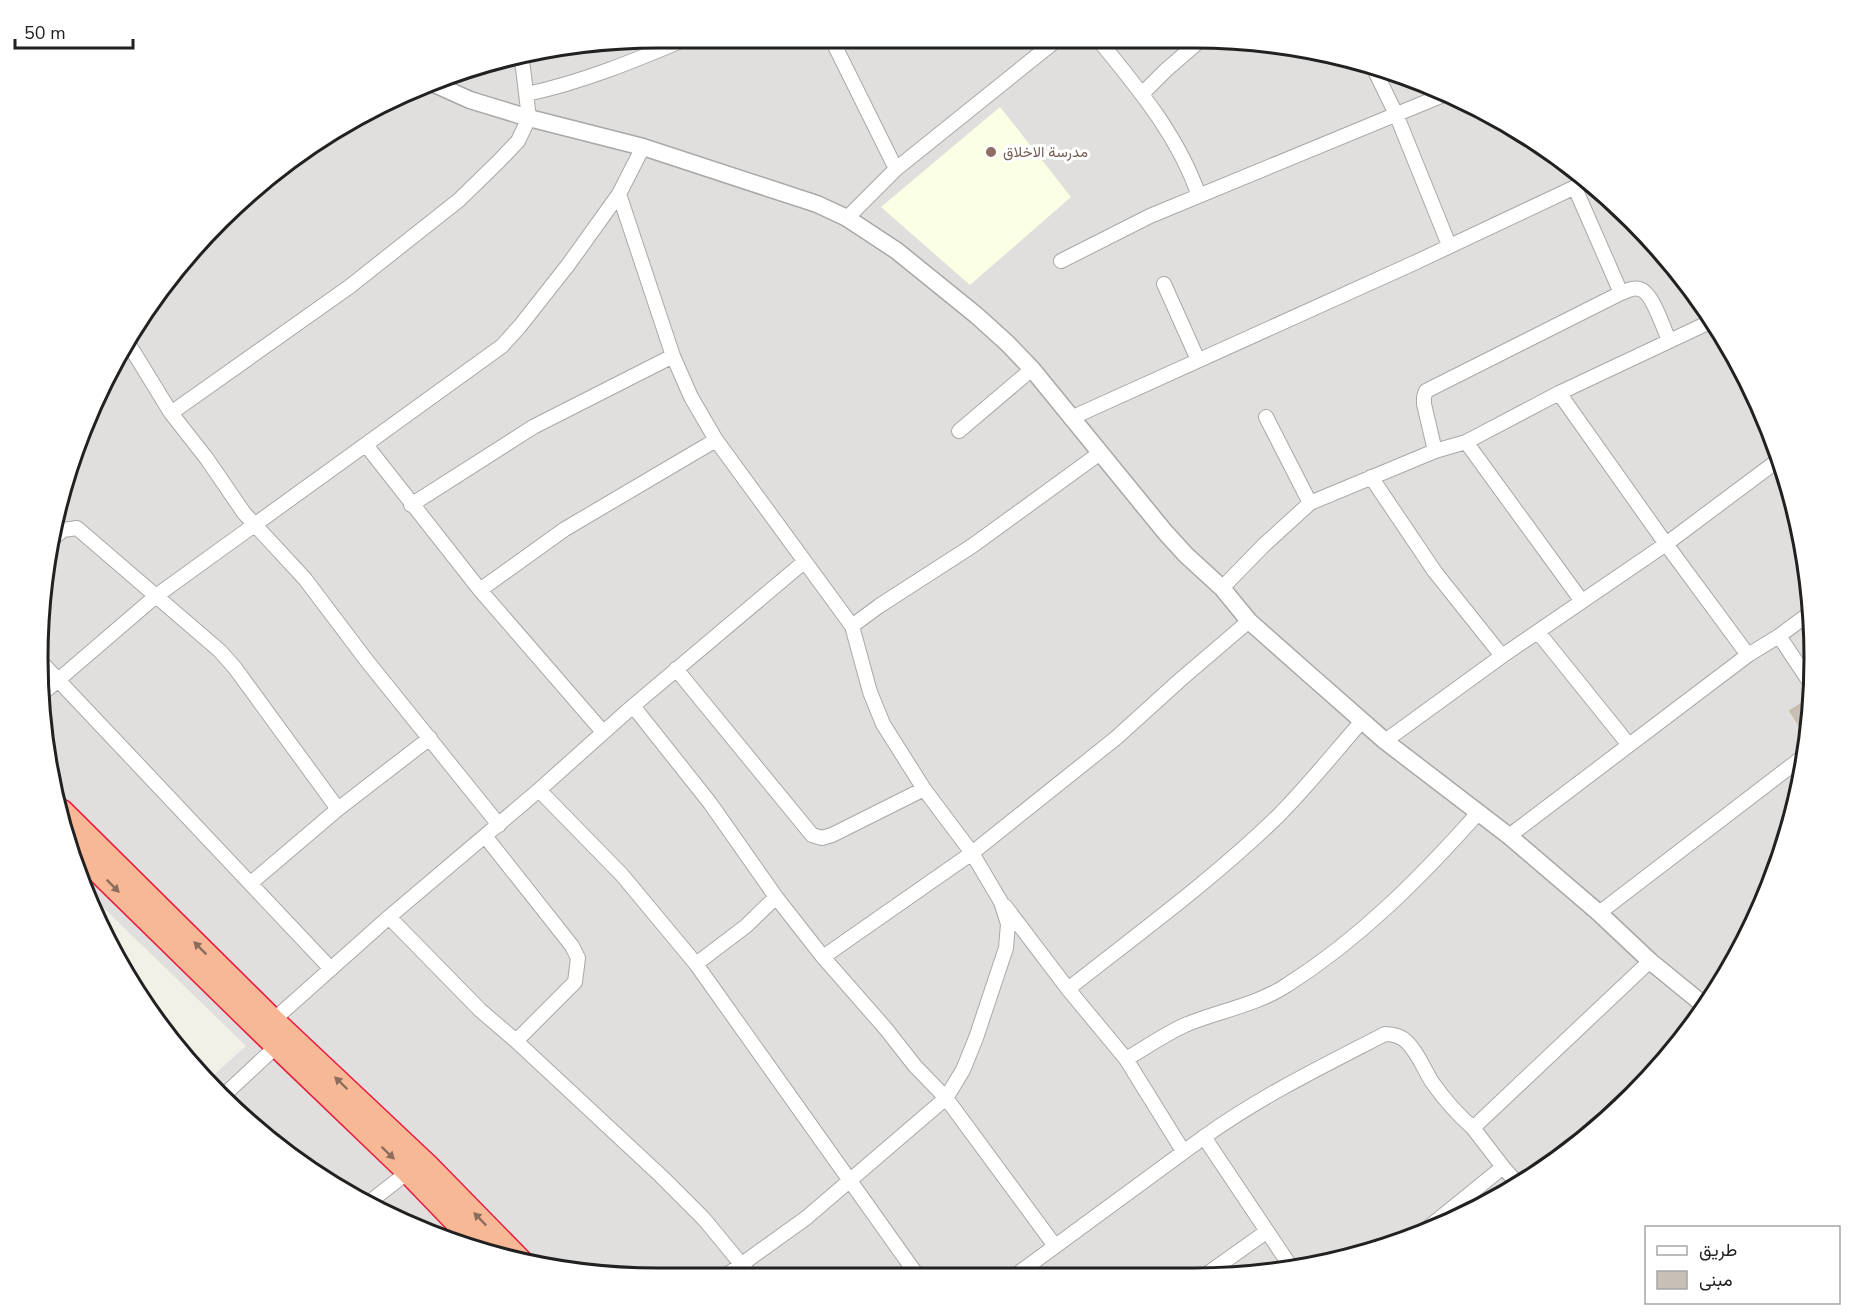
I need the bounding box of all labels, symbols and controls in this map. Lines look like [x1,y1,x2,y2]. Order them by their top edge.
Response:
scale bar [15,12,134,50]
text: 50 m [24,21,66,45]
place label: مدرسة الاخلاق [1003,142,1088,162]
marker: مدرسة الاخلاق [984,145,998,159]
one-way arrow [105,878,119,892]
one-way arrow [194,941,208,955]
one-way arrow [333,1076,348,1090]
one-way arrow [381,1146,396,1160]
one-way arrow [473,1213,487,1227]
legend [1645,1226,1840,1304]
text: طريق [1699,1238,1737,1262]
text: مبنى [1699,1268,1733,1292]

